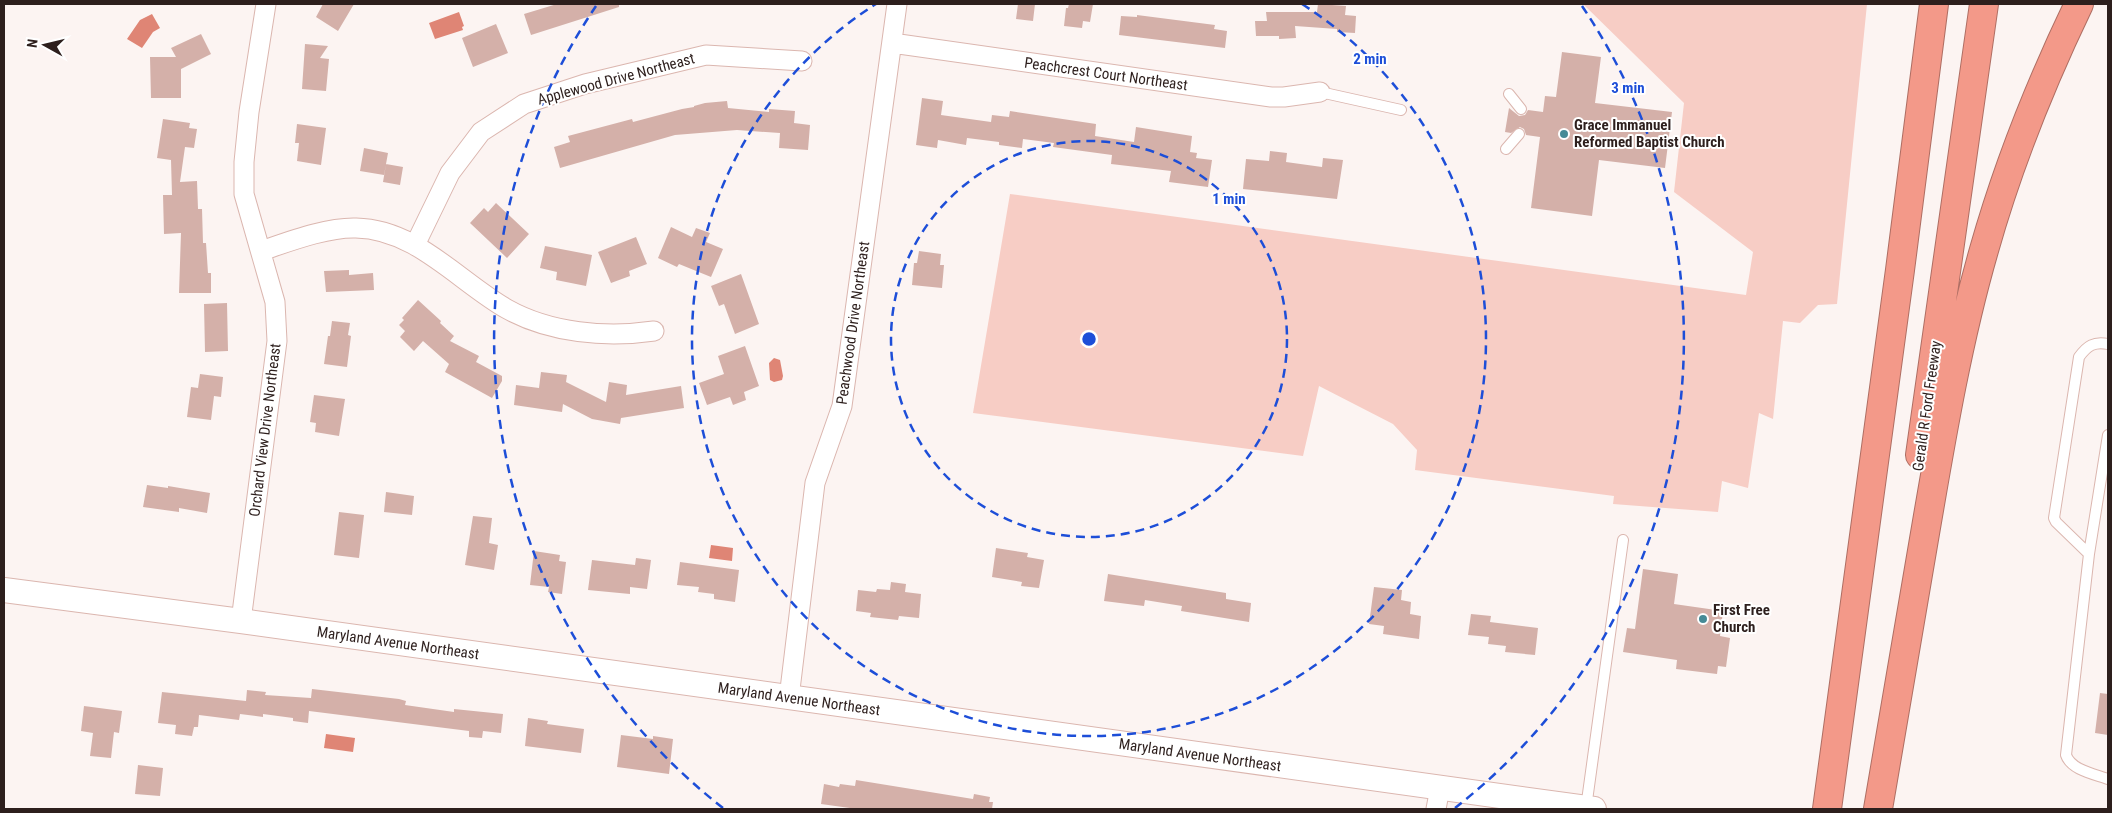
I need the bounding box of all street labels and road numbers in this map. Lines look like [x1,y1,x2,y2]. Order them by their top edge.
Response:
street label: Applewood Drive Northeast [535,49,697,109]
street label: Peachcrest Court Northeast [1023,54,1189,94]
street label: Peachwood Drive Northeast [833,240,873,406]
street label: Gerald R Ford Freeway [1909,340,1945,472]
street label: Orchard View Drive Northeast [245,342,285,518]
street label: Maryland Avenue Northeast [316,623,480,663]
street label: Maryland Avenue Northeast [717,679,881,719]
street label: Maryland Avenue Northeast [1118,735,1282,775]

